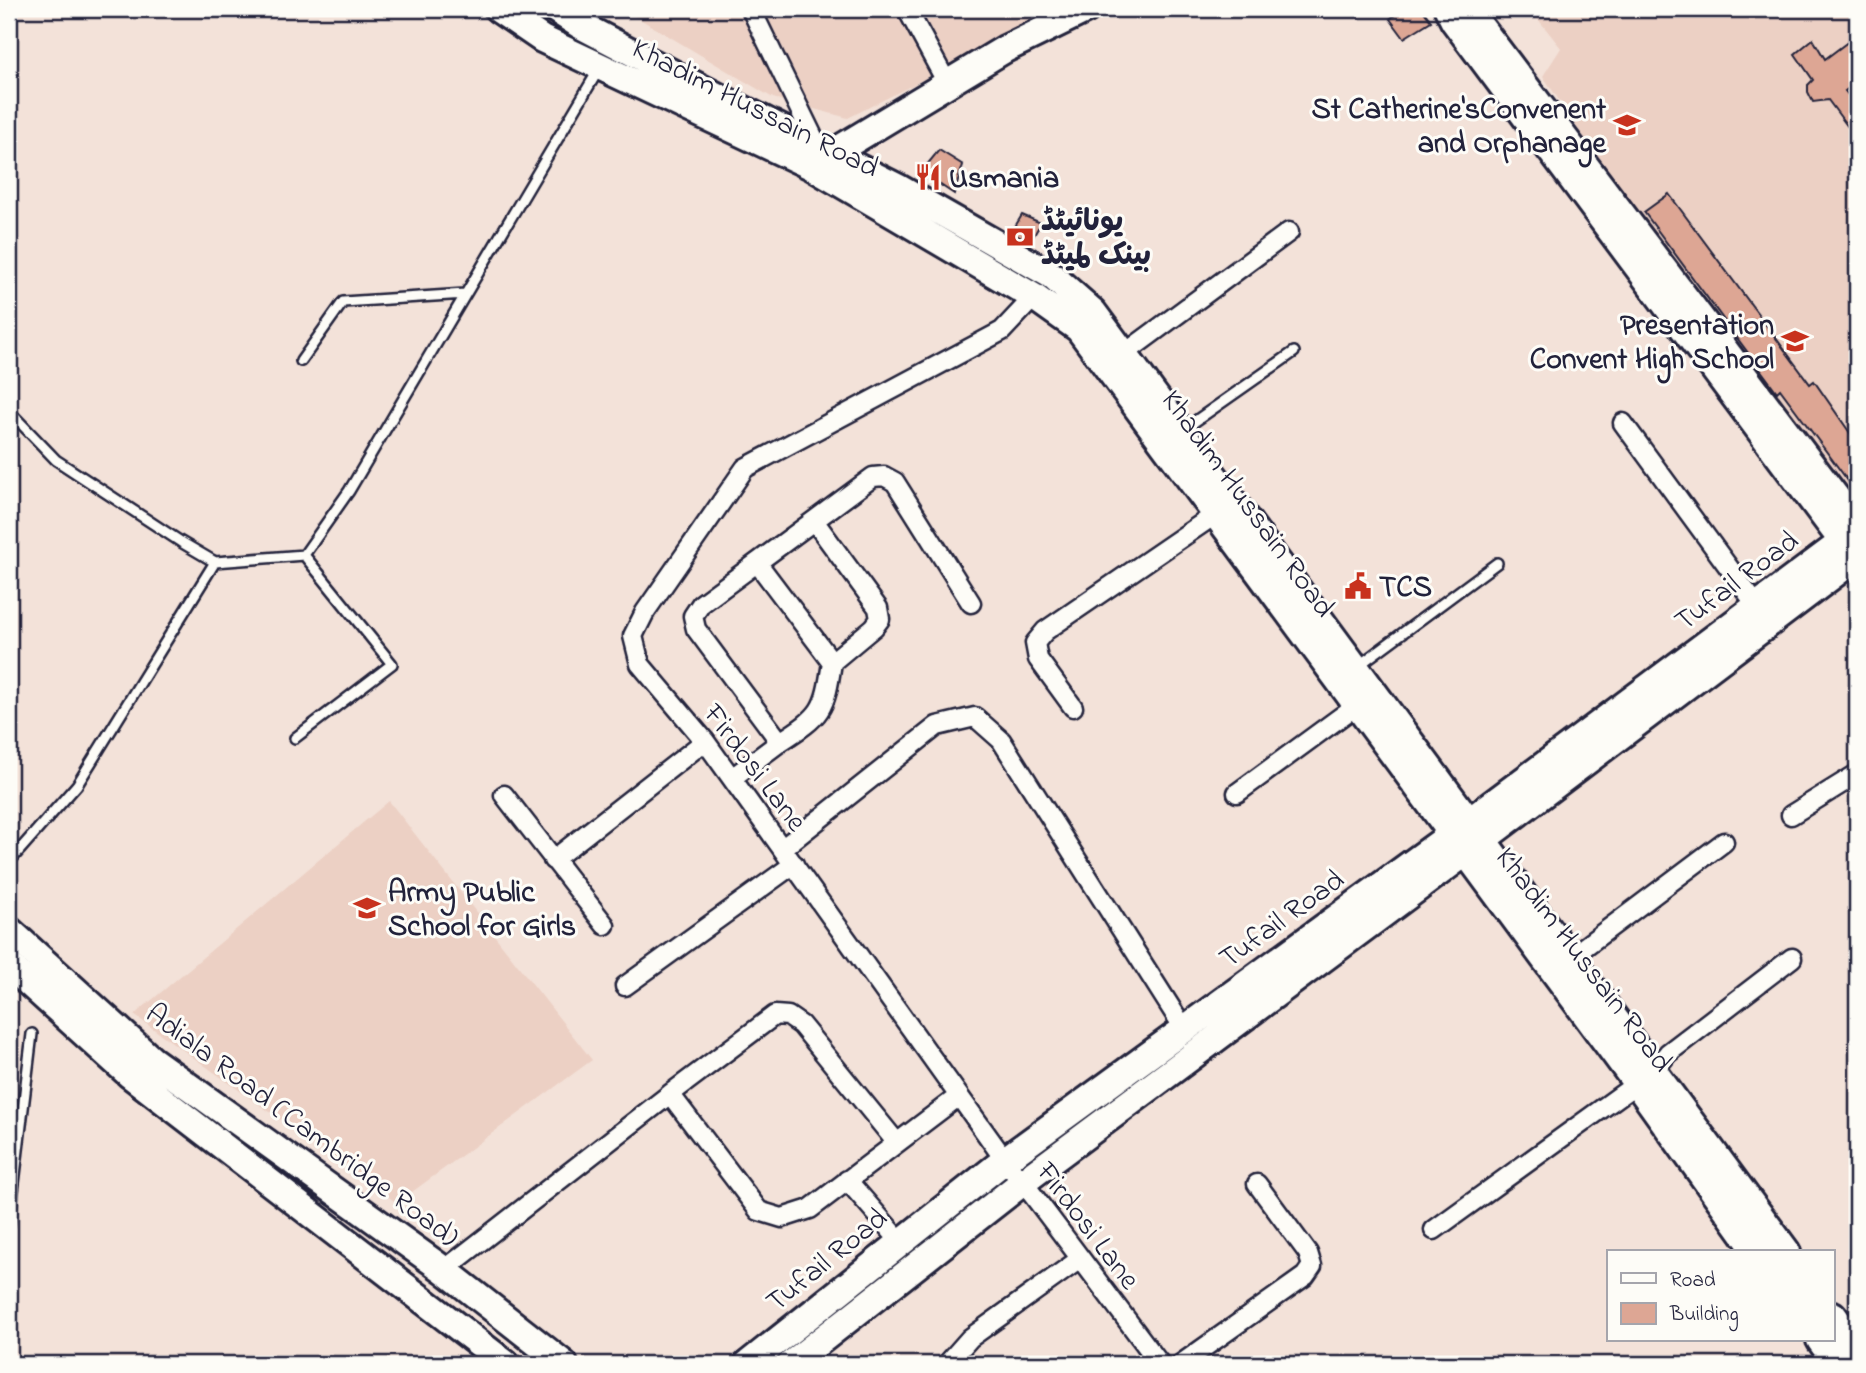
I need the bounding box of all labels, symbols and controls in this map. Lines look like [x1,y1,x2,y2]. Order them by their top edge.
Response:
street label: Khadim Hussain Road [623,28,886,191]
place label: St Catherine'sConvenent and Orphanage [1312,89,1608,168]
school or university icon: St Catherine'sConvenent and Orphanage [1612,110,1642,140]
place label: Usmania [949,158,1059,202]
restaurant icon: Usmania [913,162,943,192]
place label: یونائیٹڈ بینک لمیٹڈ [1041,201,1151,279]
bank icon: یونائیٹڈ بینک لمیٹڈ [1005,222,1035,252]
place label: Presentation Convent High School [1530,305,1774,384]
school or university icon: Presentation Convent High School [1780,326,1810,356]
street label: Khadim Hussain Road [1149,382,1344,628]
street label: Tufail Road [1666,521,1809,644]
place label: TCS [1379,567,1432,611]
public building icon: TCS [1343,571,1373,601]
street label: Firdosi Lane [690,695,817,843]
street label: Khadim Hussain Road [1483,839,1682,1083]
street label: Tufail Road [1211,860,1355,981]
place label: Army Public School for Girls [388,872,576,950]
school or university icon: Army Public School for Girls [352,893,382,923]
street label: Adiala Road (Cambridge Road) [135,994,468,1259]
street label: Firdosi Lane [1023,1153,1150,1301]
street label: Tufail Road [757,1198,898,1324]
legend [1607,1250,1834,1342]
text: Road [1670,1266,1716,1296]
text: Building [1669,1300,1739,1332]

